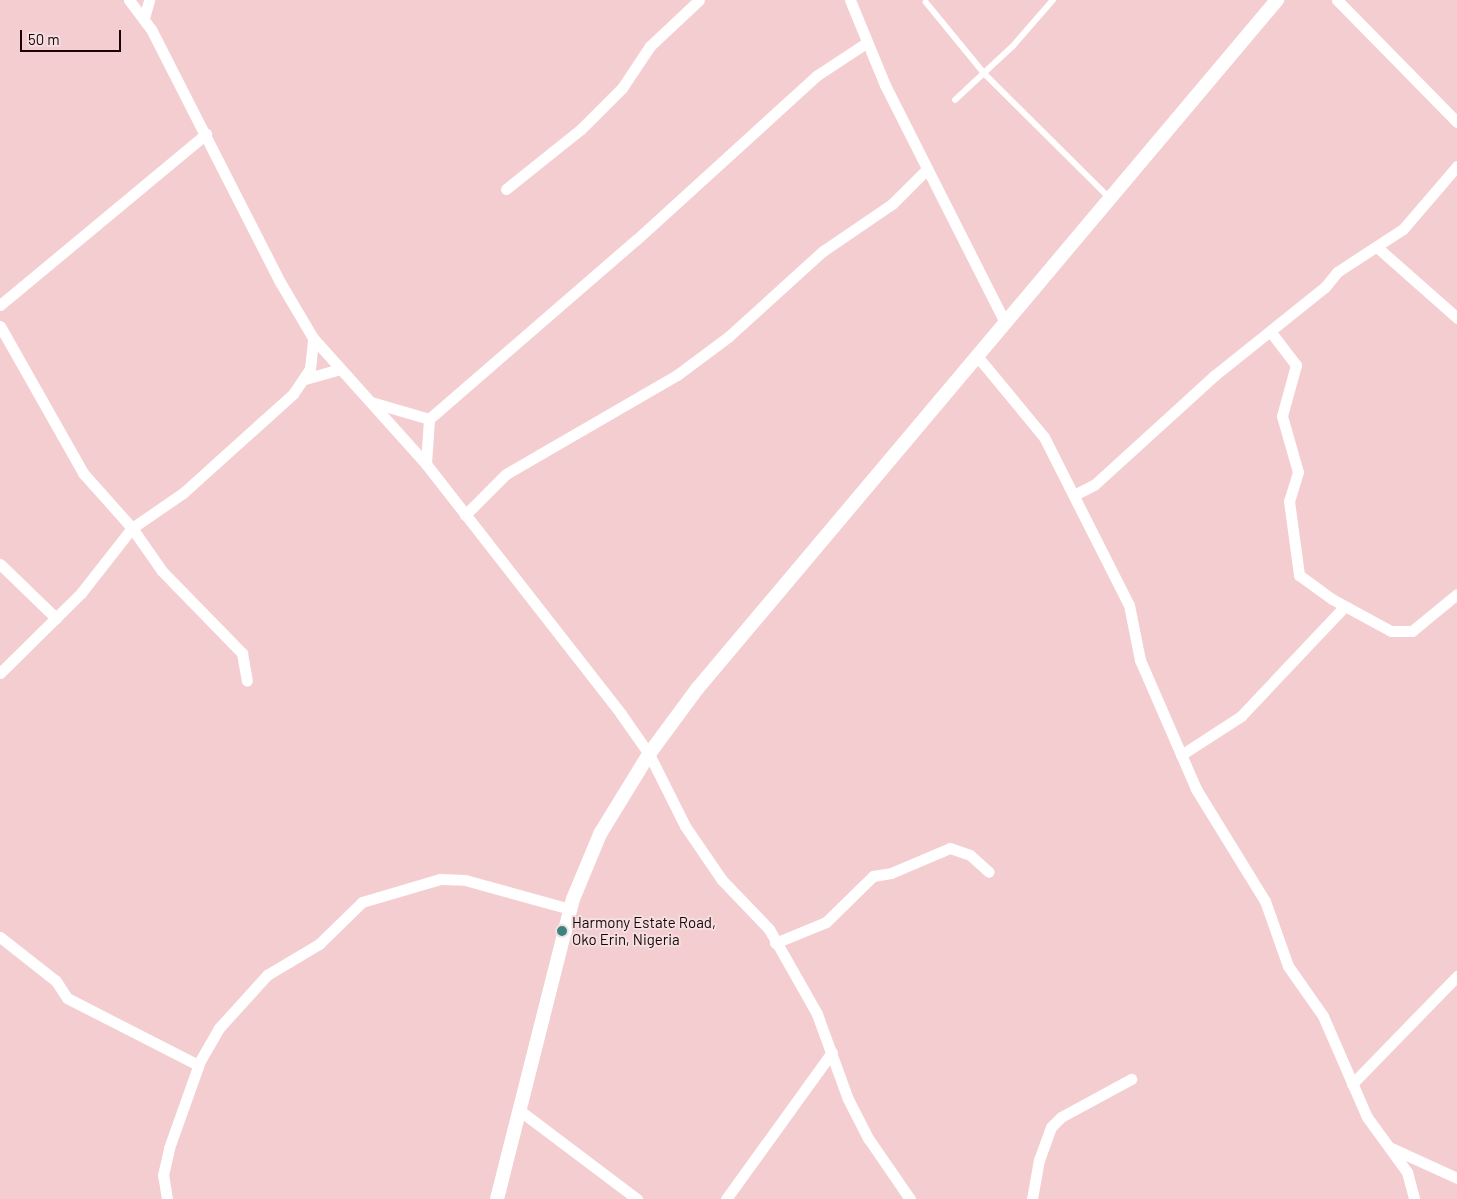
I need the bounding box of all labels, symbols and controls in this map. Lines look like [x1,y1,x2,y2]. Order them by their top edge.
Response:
scale bar [22,20,124,52]
text: 50 m [28,30,60,48]
place label: Harmony Estate Road, Oko Erin, Nigeria [572,913,716,948]
marker: Harmony Estate Road, Oko Erin, Nigeria [556,925,568,937]

